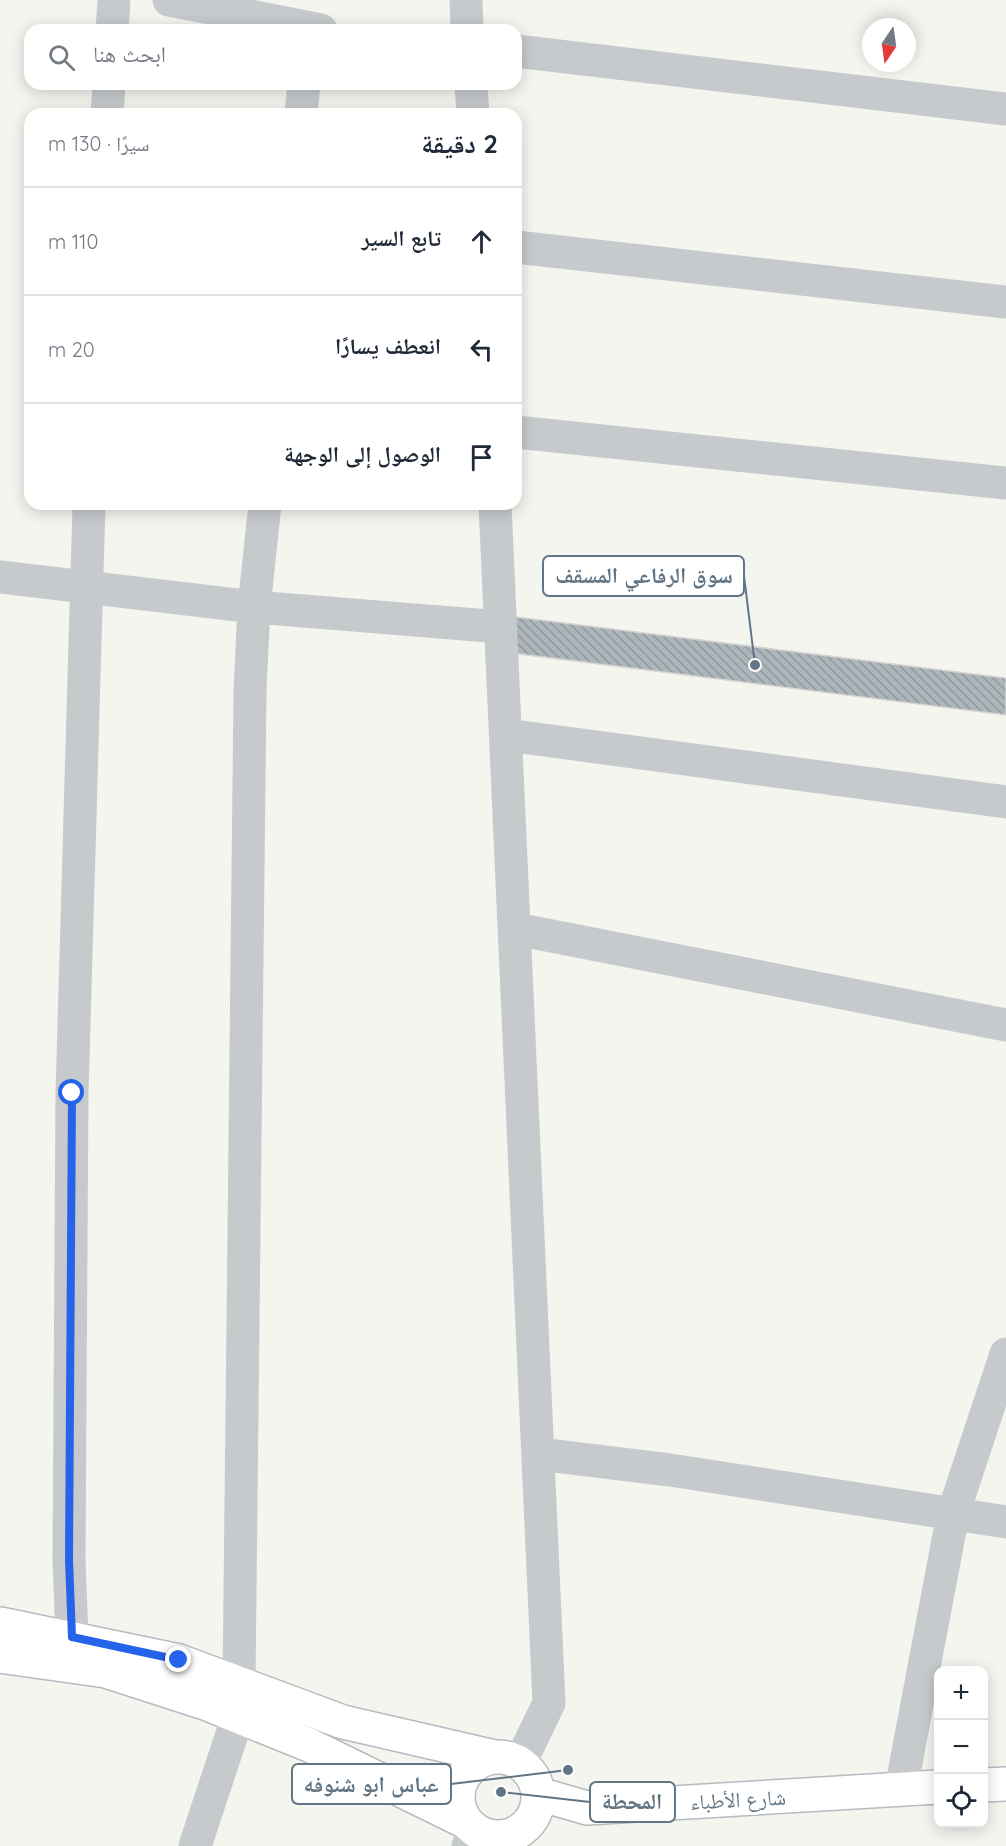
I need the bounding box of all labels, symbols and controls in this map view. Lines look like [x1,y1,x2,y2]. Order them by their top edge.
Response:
north arrow [862,18,916,72]
search box [24,24,522,90]
text: ابحث هنا [93,40,166,68]
icon: search [45,41,78,74]
text: 2 دقيقة [421,127,498,160]
text: سيرًا · 130 m [48,131,150,156]
text: تابع السير [361,224,441,252]
icon: ahead [465,225,498,258]
text: 110 m [48,229,98,254]
text: انعطف يسارًا [335,332,441,360]
icon: left [465,333,498,366]
text: 20 m [48,337,95,362]
text: الوصول إلى الوجهة [284,440,441,468]
icon: arrive [465,441,498,474]
callout: سوق الرفاعي المسقف [543,556,744,596]
text: سوق الرفاعي المسقف [555,561,733,592]
route start [58,1079,84,1105]
route end [165,1646,191,1672]
map controls [934,1666,988,1828]
button: + [934,1666,988,1720]
button: − [934,1720,988,1774]
callout: عباس ابو شنوفه [292,1764,451,1804]
text: عباس ابو شنوفه [303,1770,439,1798]
button: locate [934,1774,988,1828]
callout: المحطة [590,1782,675,1822]
street label: شارع الأطباء [689,1784,787,1815]
text: المحطة [602,1787,662,1815]

